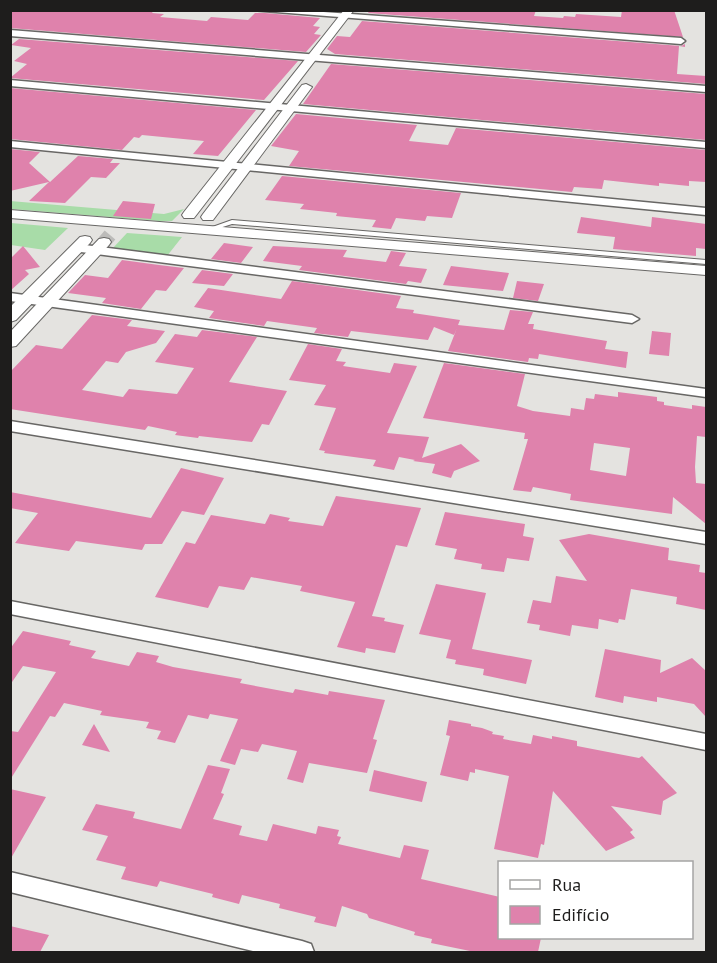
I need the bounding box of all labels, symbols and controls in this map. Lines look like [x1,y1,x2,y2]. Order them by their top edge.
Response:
legend [498,861,693,939]
text: Rua [552,873,581,896]
text: Edifício [552,903,609,926]

